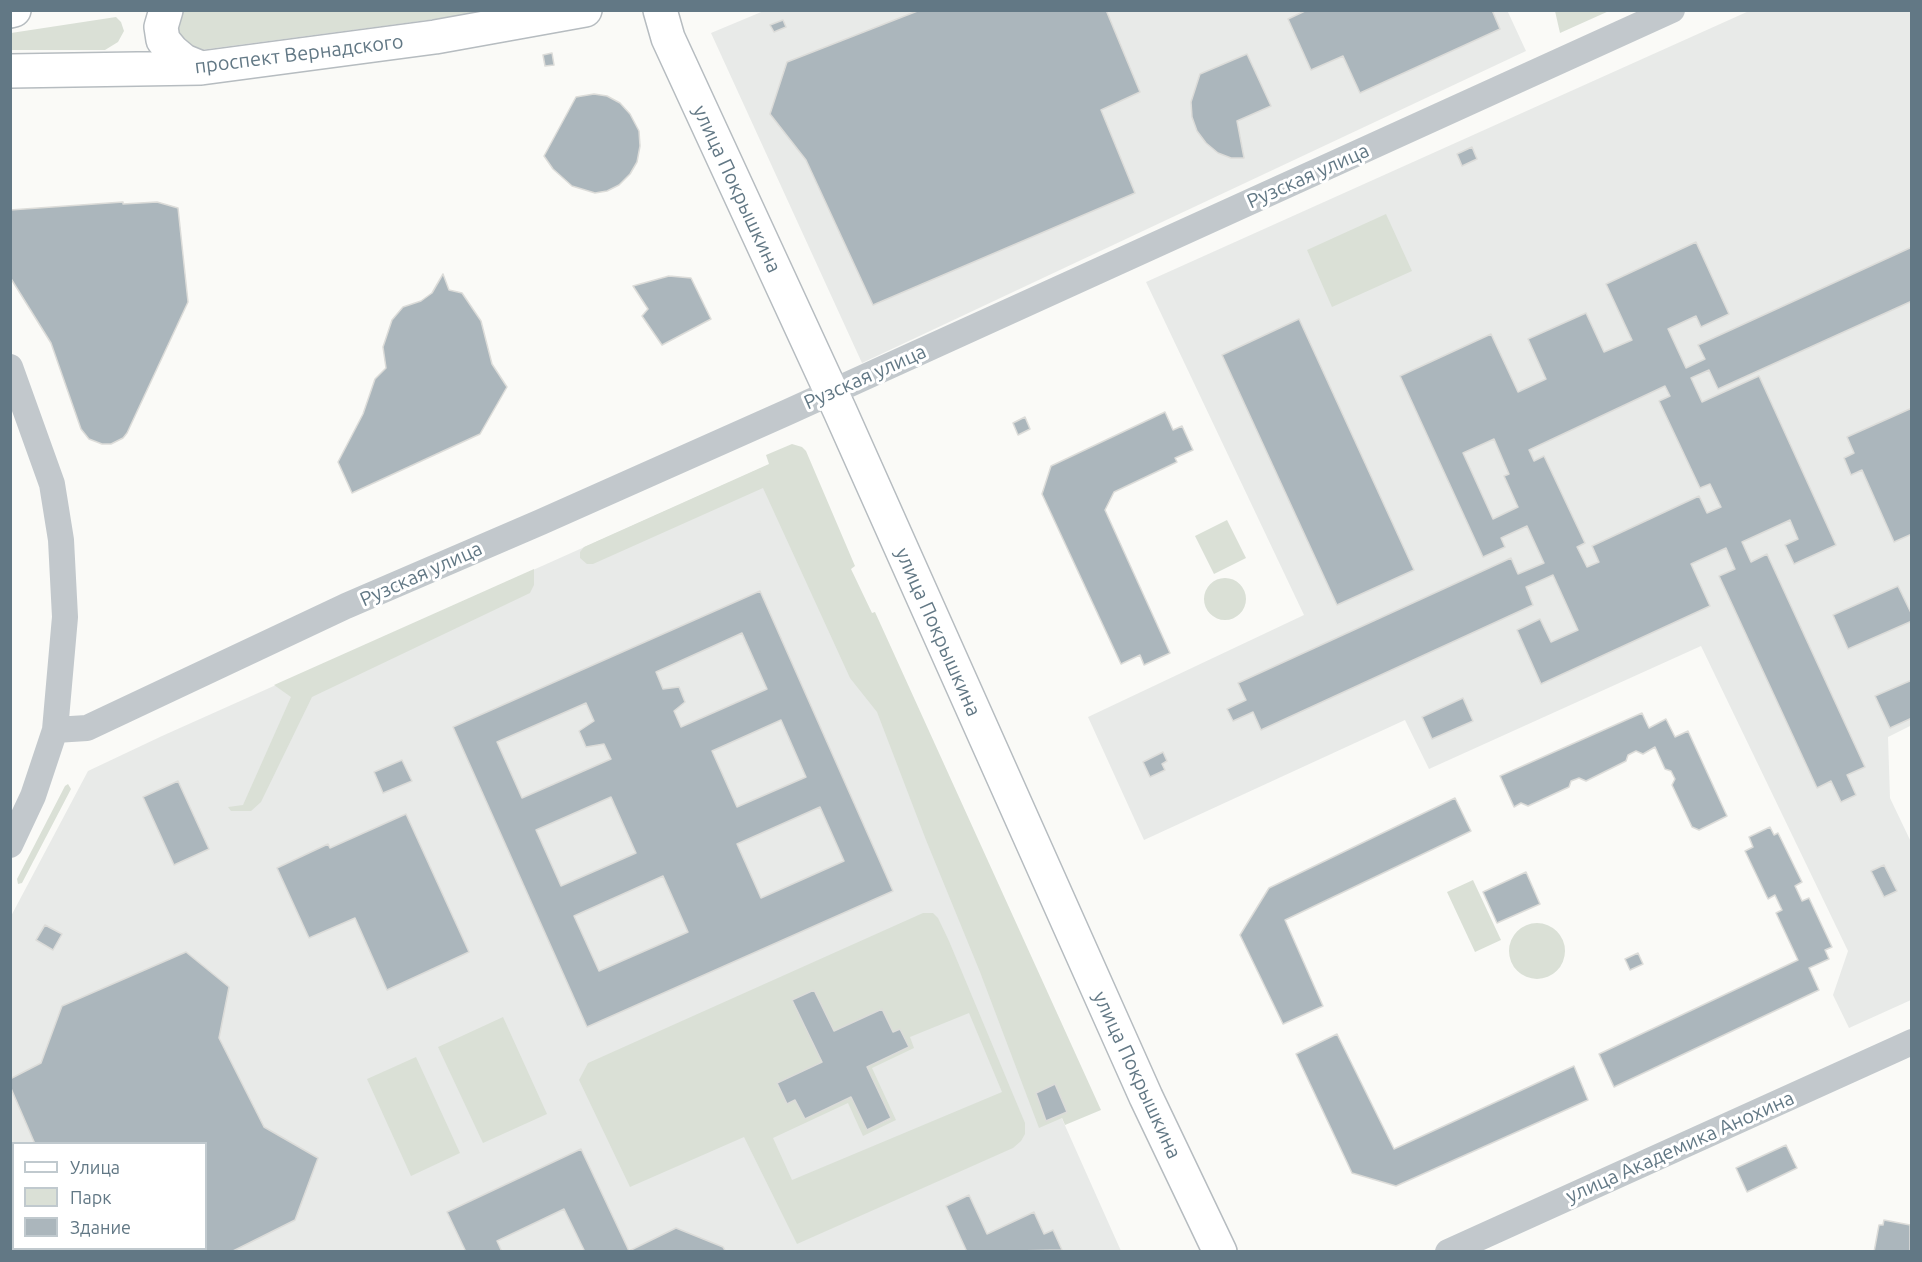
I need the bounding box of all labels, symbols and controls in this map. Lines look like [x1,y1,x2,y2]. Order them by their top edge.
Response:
street label: проспект Вернадского [193,29,405,79]
street label: улица Покрышкина [688,101,786,277]
street label: Рузская улица [1243,138,1373,214]
street label: Рузская улица [800,339,930,415]
street label: Рузская улица [356,536,486,612]
street label: улица Покрышкина [890,544,986,720]
street label: улица Покрышкина [1088,987,1186,1163]
street label: улица Академика Анохина [1562,1086,1798,1208]
legend [12,1142,207,1250]
text: Улица [70,1157,120,1177]
text: Парк [70,1187,111,1207]
text: Здание [70,1217,131,1237]

